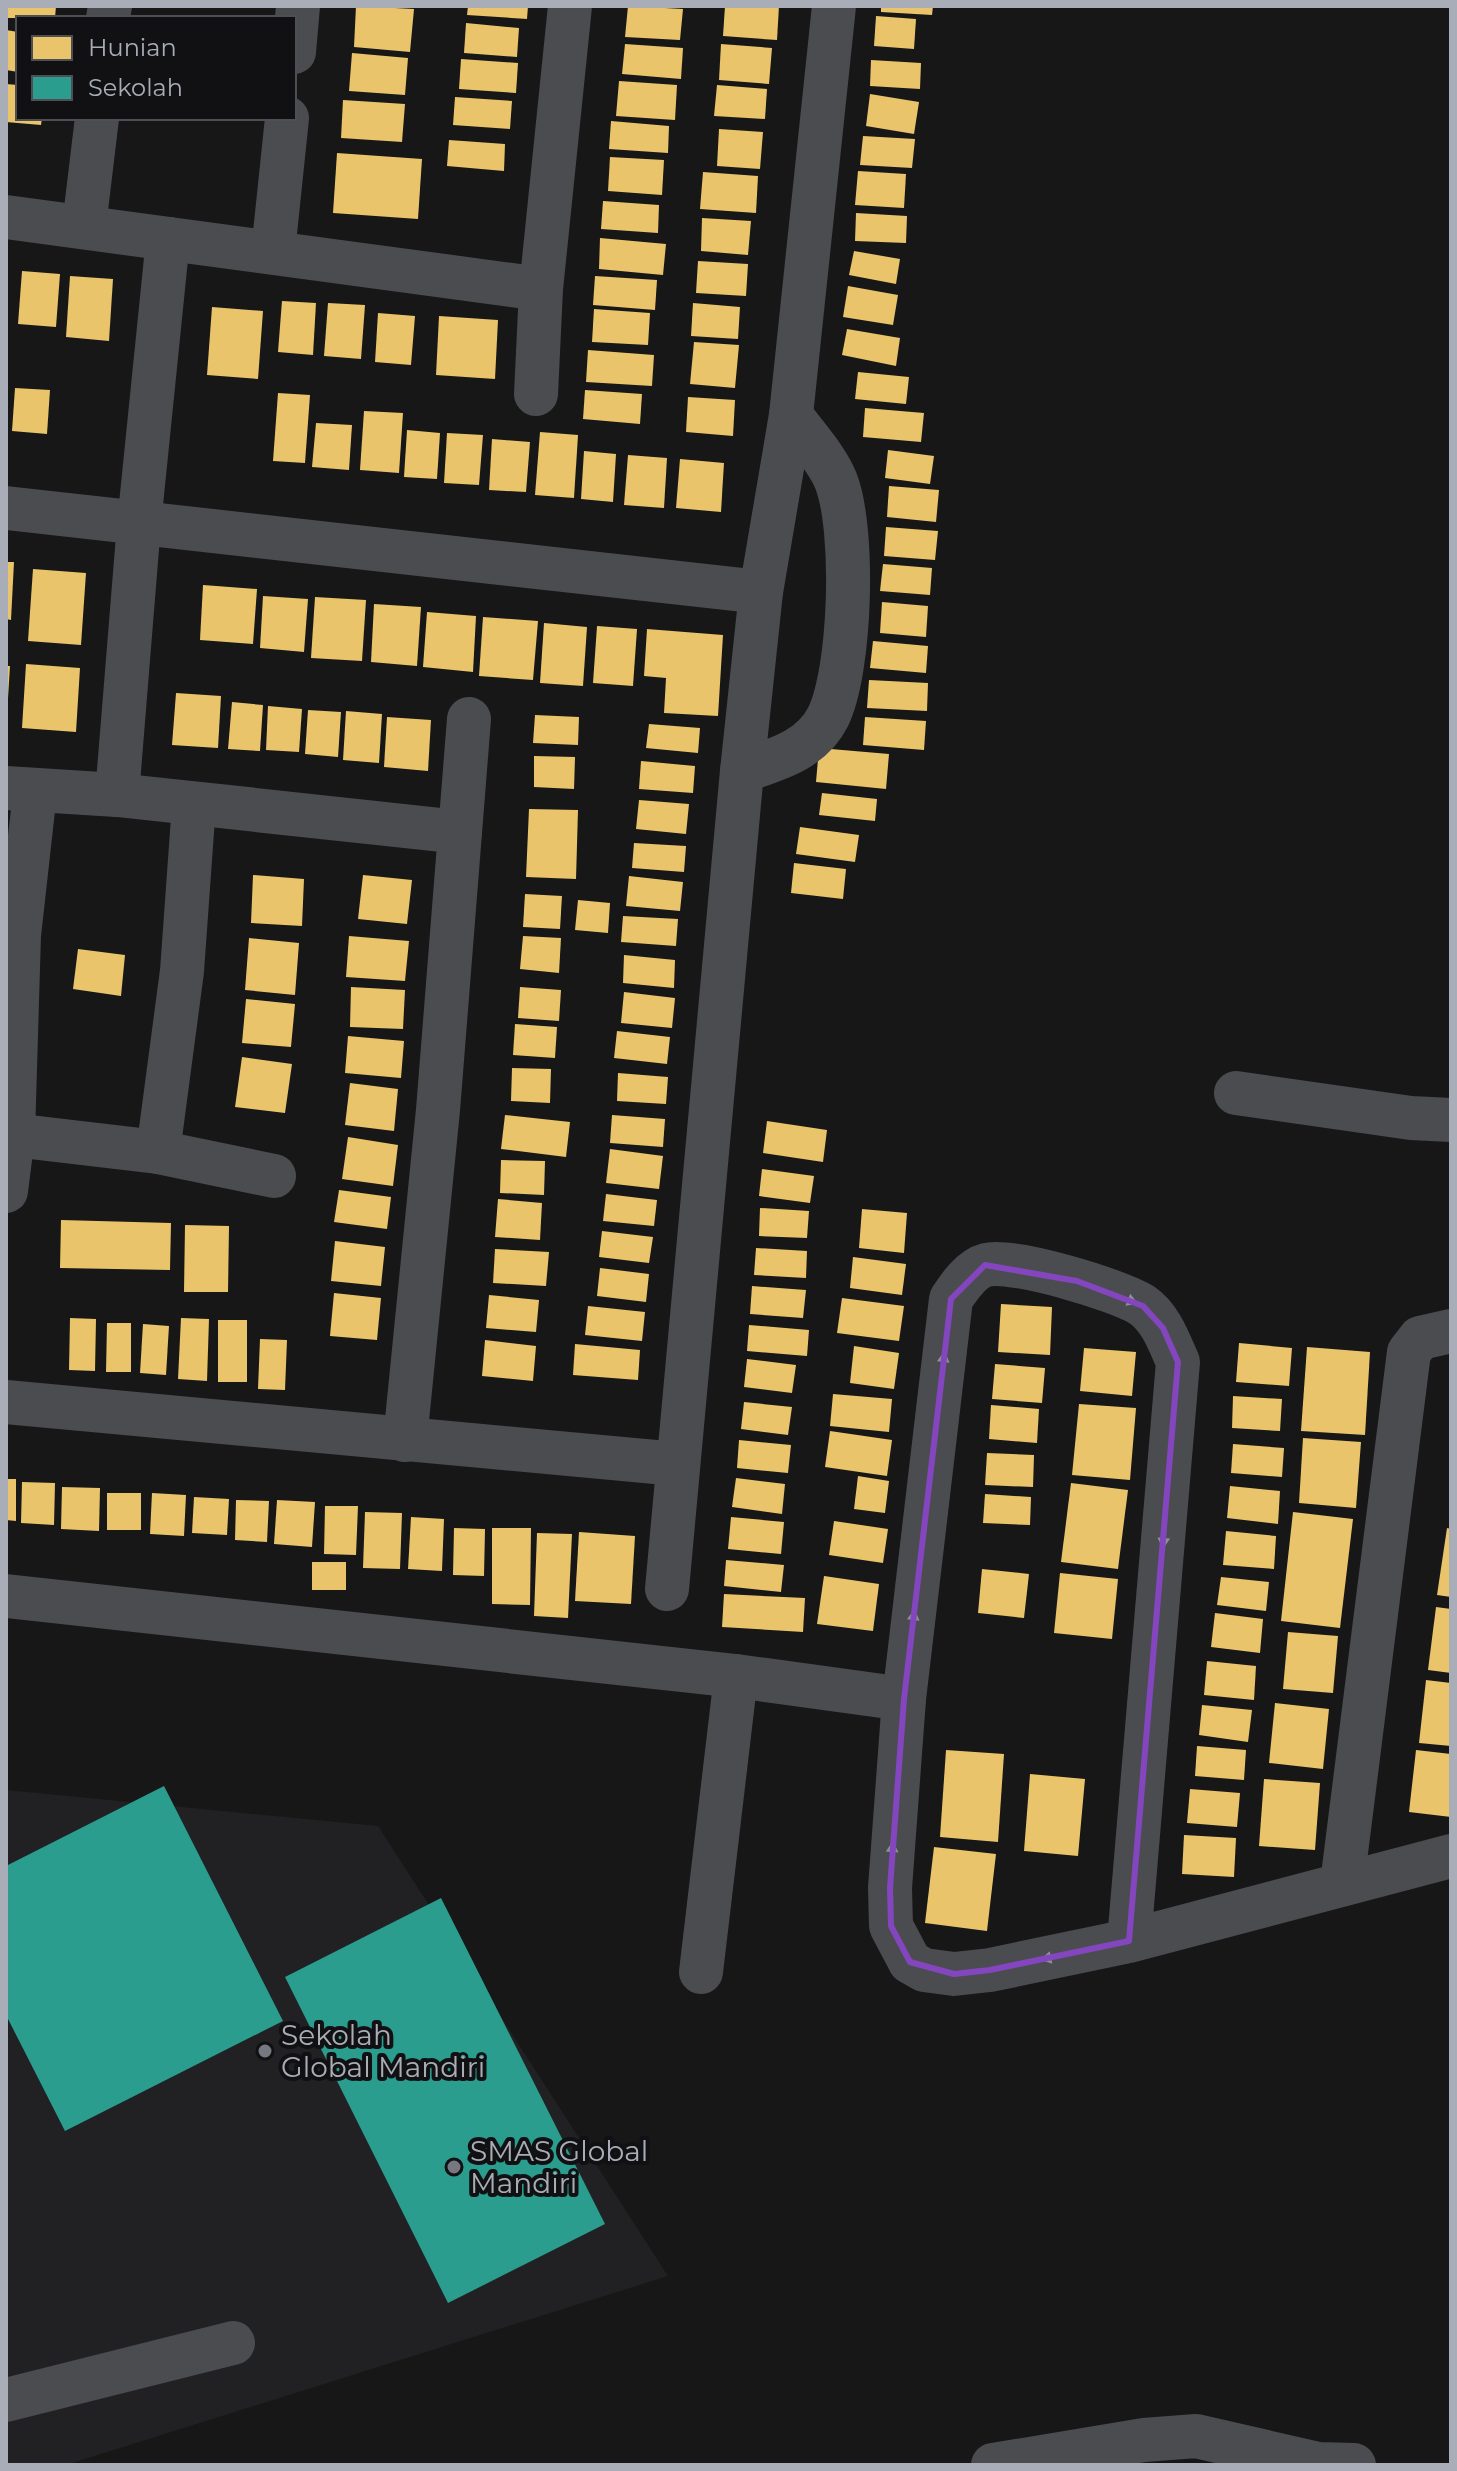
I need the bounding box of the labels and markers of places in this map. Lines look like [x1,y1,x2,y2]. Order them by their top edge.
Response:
place label: Sekolah Global Mandiri [281,2018,485,2084]
marker: Sekolah Global Mandiri [256,2042,274,2060]
place label: SMAS Global Mandiri [470,2134,648,2200]
marker: SMAS Global Mandiri [445,2158,463,2176]

